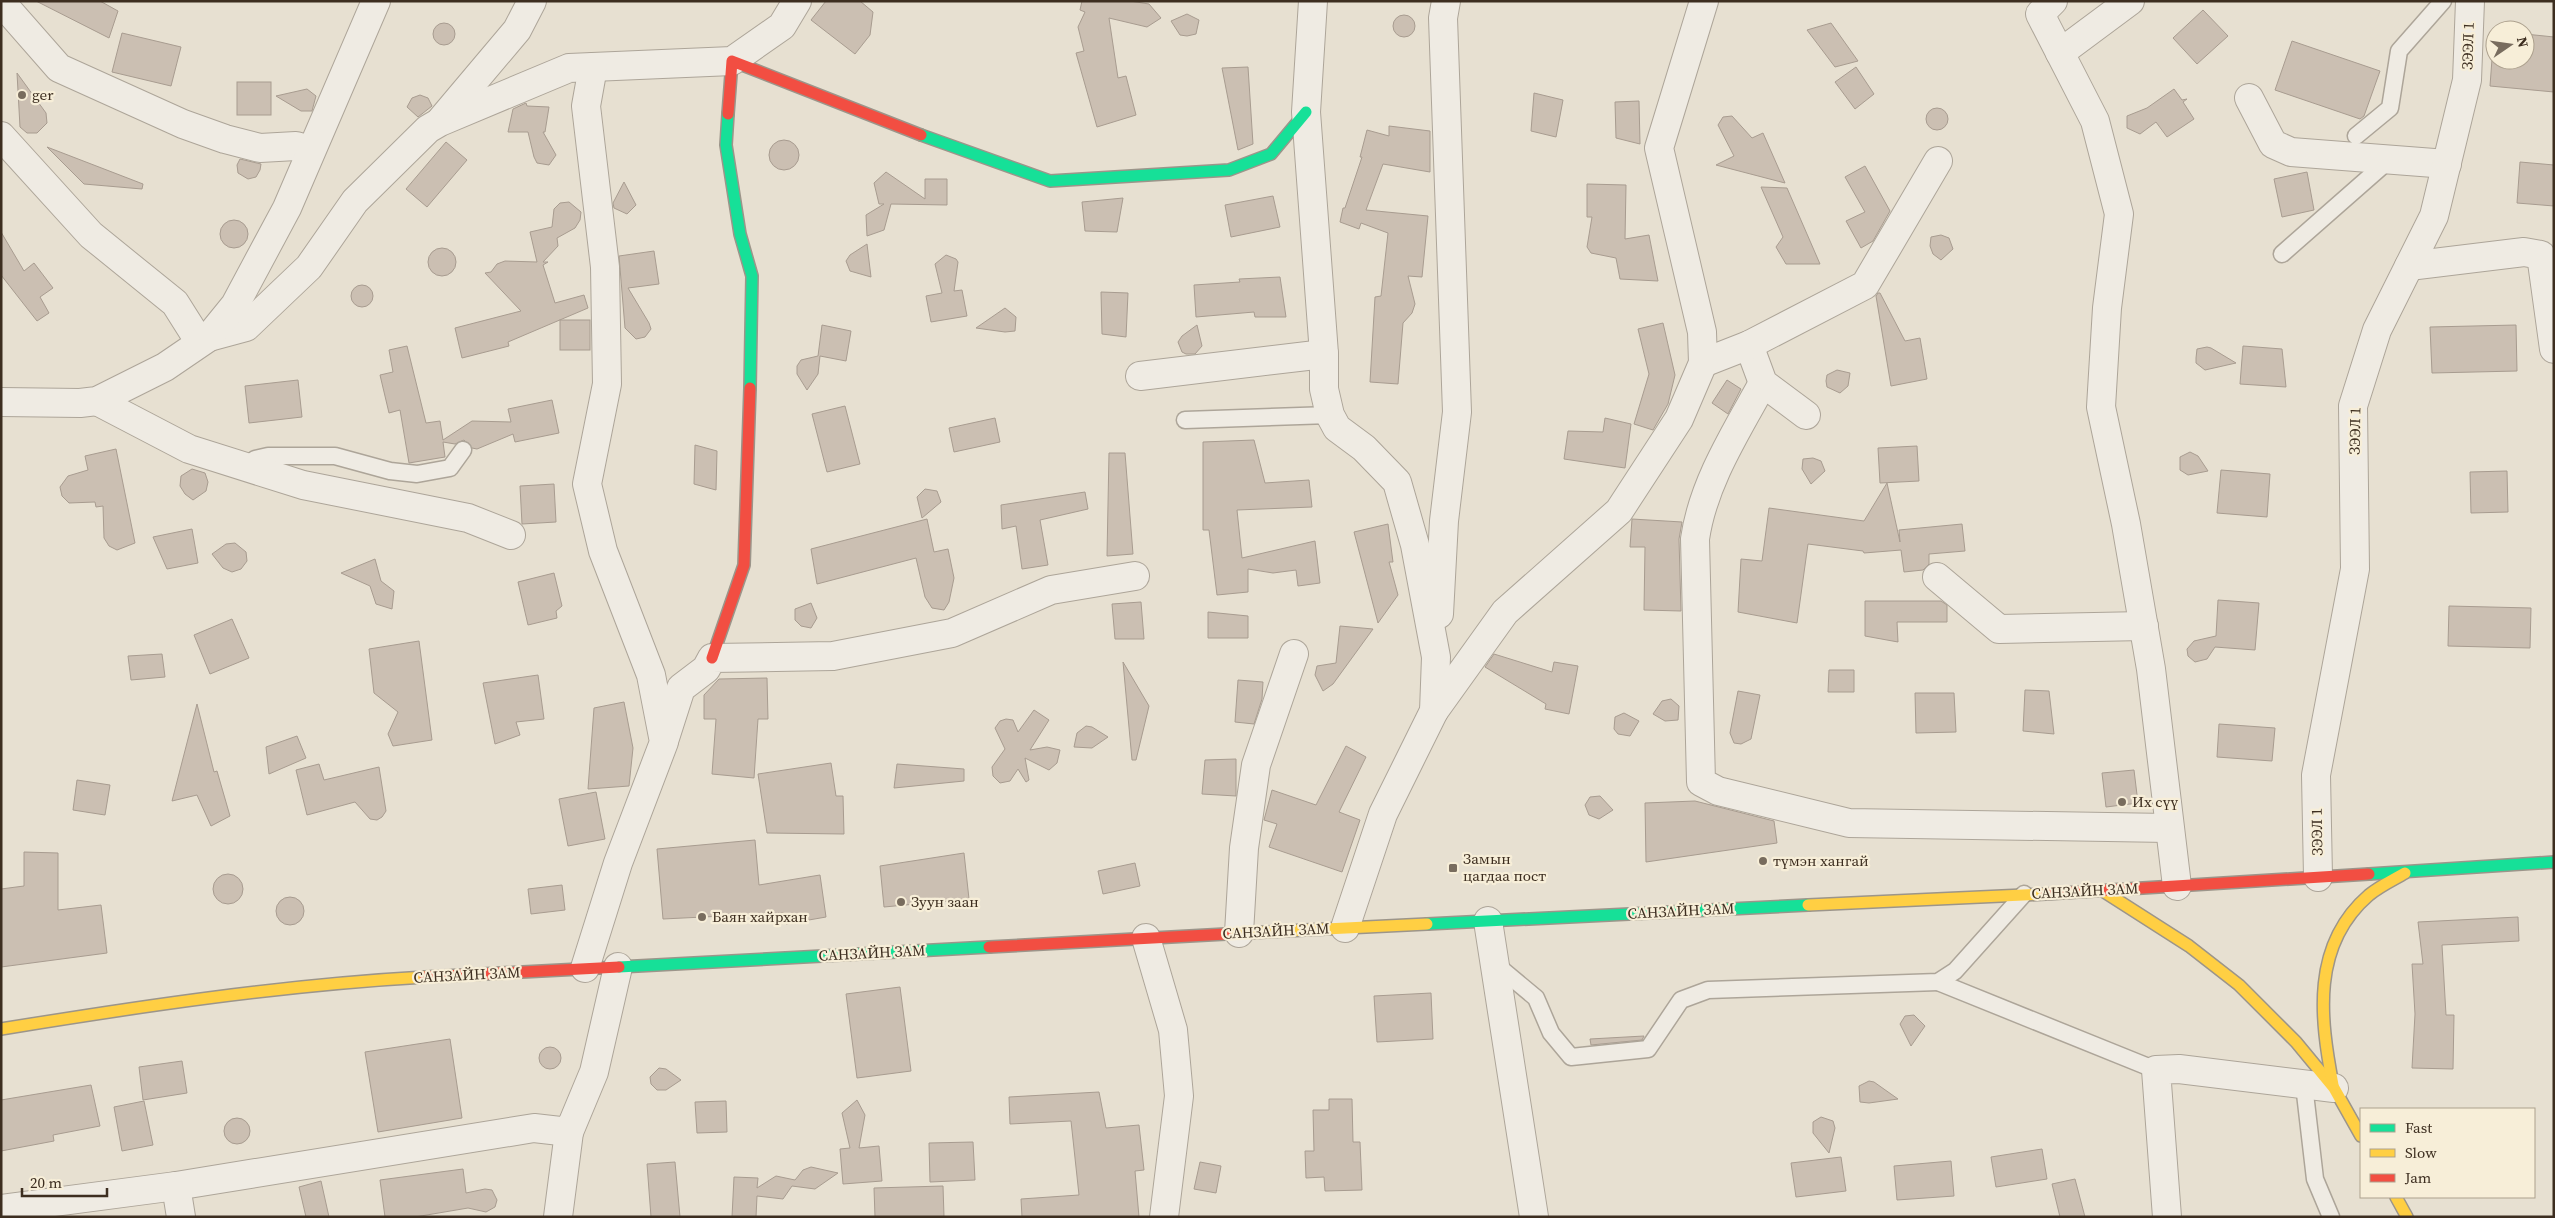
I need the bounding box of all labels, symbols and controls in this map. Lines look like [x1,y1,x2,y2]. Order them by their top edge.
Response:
north arrow [2485,20,2535,70]
street label: ЗЭЭЛ 1 [2456,22,2479,70]
text: N [2512,35,2534,49]
place label: ger [32,84,54,105]
marker: ger [16,89,28,101]
street label: ЗЭЭЛ 1 [2344,407,2365,455]
place label: Их сүү [2132,791,2179,812]
marker: Их сүү [2116,796,2128,808]
street label: ЗЭЭЛ 1 [2306,808,2327,856]
place label: Замын цагдаа пост [1463,848,1546,886]
place label: түмэн хангай [1773,850,1869,871]
marker: түмэн хангай [1757,855,1769,867]
marker: Замын цагдаа пост [1447,862,1459,874]
street label: САНЗАЙН ЗАМ [2031,877,2139,904]
place label: Зуун заан [911,891,979,912]
marker: Зуун заан [895,896,907,908]
street label: САНЗАЙН ЗАМ [1627,897,1735,924]
place label: Баян хайрхан [712,906,808,927]
marker: Баян хайрхан [696,911,708,923]
street label: САНЗАЙН ЗАМ [1222,917,1330,944]
street label: САНЗАЙН ЗАМ [818,939,926,966]
street label: САНЗАЙН ЗАМ [413,961,521,988]
legend [2360,1108,2535,1198]
text: Fast [2405,1117,2432,1138]
text: Slow [2405,1142,2437,1163]
scale bar [22,1166,108,1198]
text: Jam [2404,1167,2432,1188]
text: 20 m [30,1172,62,1193]

